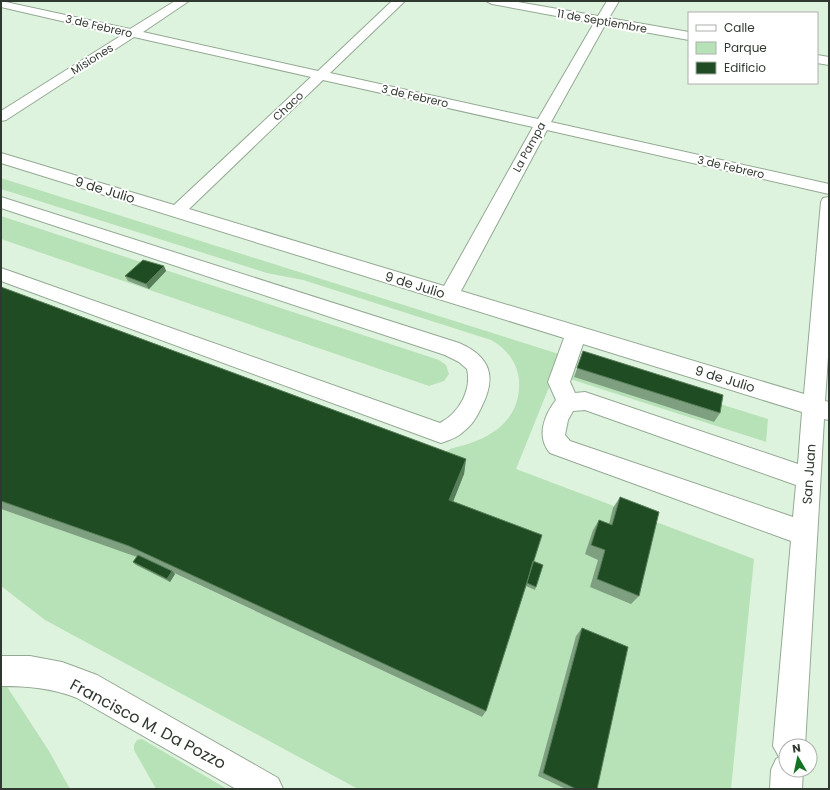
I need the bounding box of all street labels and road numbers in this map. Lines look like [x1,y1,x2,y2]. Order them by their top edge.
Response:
street label: 11 de Septiembre [556,5,648,37]
street label: 3 de Febrero [64,11,134,41]
street label: Misiones [68,40,116,78]
street label: 3 de Febrero [380,81,450,111]
street label: Chaco [269,88,307,124]
street label: La Pampa [509,119,549,175]
street label: 3 de Febrero [696,152,766,182]
street label: 9 de Julio [73,172,137,208]
street label: 9 de Julio [383,267,447,303]
street label: 9 de Julio [693,361,757,397]
street label: San Juan [797,443,821,505]
street label: Francisco M. Da Pozzo [66,673,230,775]

